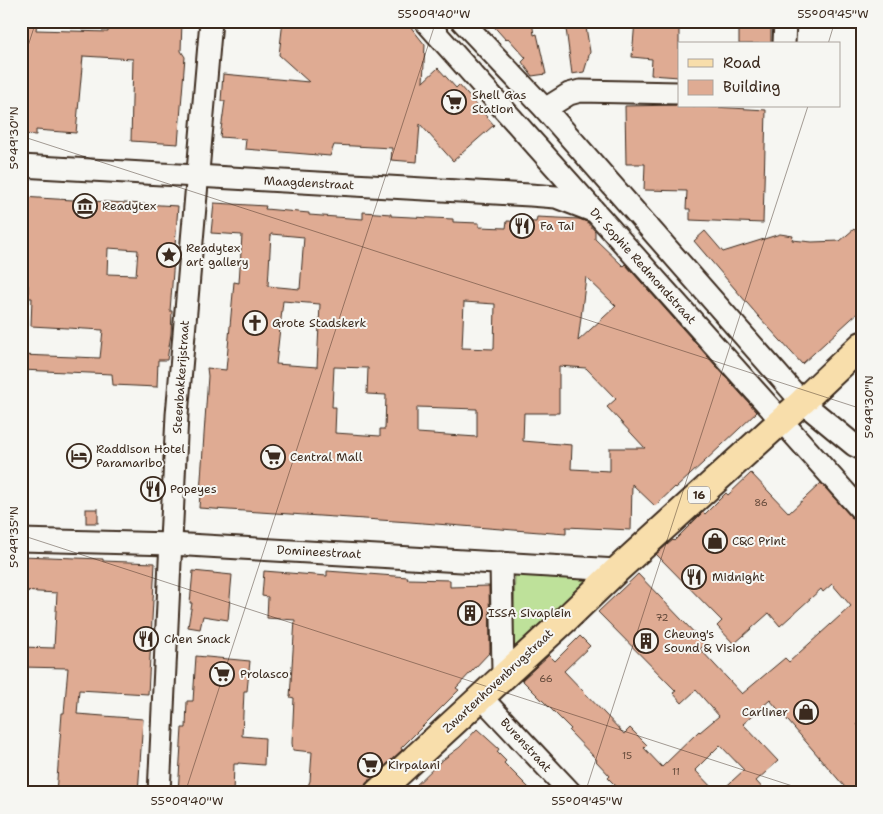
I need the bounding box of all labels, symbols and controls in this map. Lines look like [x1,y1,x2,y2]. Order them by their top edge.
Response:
text: 55°09'40"W [398,6,470,22]
text: 55°09'45"W [797,6,869,22]
legend [678,42,840,108]
text: Road [723,53,761,73]
text: Building [723,77,780,97]
place label: Shell Gas Station [472,87,526,117]
supermarket icon: Shell Gas Station [441,89,467,115]
text: 5°49'30"N [6,106,22,170]
street label: Maagdenstraat [263,173,355,193]
museum icon: Readytex [72,193,98,219]
place label: Readytex [102,198,156,214]
street label: Dr. Sophie Redmondstraat [586,204,700,328]
restaurant icon: Fa Tai [509,213,535,239]
place label: Fa Tai [540,218,574,234]
place label: Readytex art gallery [186,240,249,270]
place icon: Readytex art gallery [156,242,182,268]
church icon: Grote Stadskerk [242,310,268,336]
place label: Grote Stadskerk [272,315,367,331]
street label: Steenbakkerijstraat [169,320,193,434]
text: 5°49'30"N [861,375,877,439]
place label: Raddison Hotel Paramaribo [96,441,186,471]
hotel icon: Raddison Hotel Paramaribo [66,443,92,469]
supermarket icon: Central Mall [260,444,286,470]
place label: Central Mall [290,449,363,465]
restaurant icon: Popeyes [140,476,166,502]
place label: Popeyes [170,481,217,497]
road number: 16 [688,486,710,504]
house number: 86 [754,496,768,509]
text: 5°49'35"N [6,506,22,568]
shop icon: C&C Print [702,528,728,554]
place label: C&C Print [732,533,786,549]
street label: Domineestraat [276,542,362,562]
restaurant icon: Midnight [681,564,707,590]
place label: Midnight [712,569,765,585]
building icon: ISSA Sivaplein [457,600,483,626]
place label: ISSA Sivaplein [488,605,571,621]
house number: 72 [655,611,669,624]
restaurant icon: Chen Snack [133,626,159,652]
street label: Zwartenhovenbrugstraat [439,626,557,736]
place label: Cheung's Sound & Vision [664,626,750,656]
building icon: Cheung's Sound & Vision [633,628,659,654]
place label: Chen Snack [164,631,231,647]
supermarket icon: Prolasco [209,661,235,687]
place label: Prolasco [240,666,289,682]
house number: 66 [539,672,553,685]
shop icon: Carliner [793,699,819,725]
place label: Carliner [742,704,788,720]
street label: Burenstraat [497,714,555,776]
house number: 15 [622,749,632,762]
supermarket icon: Kirpalani [357,752,383,778]
place label: Kirpalani [388,757,440,773]
house number: 11 [672,765,680,778]
text: 55°09'40"W [151,793,223,809]
text: 55°09'45"W [551,793,623,809]

